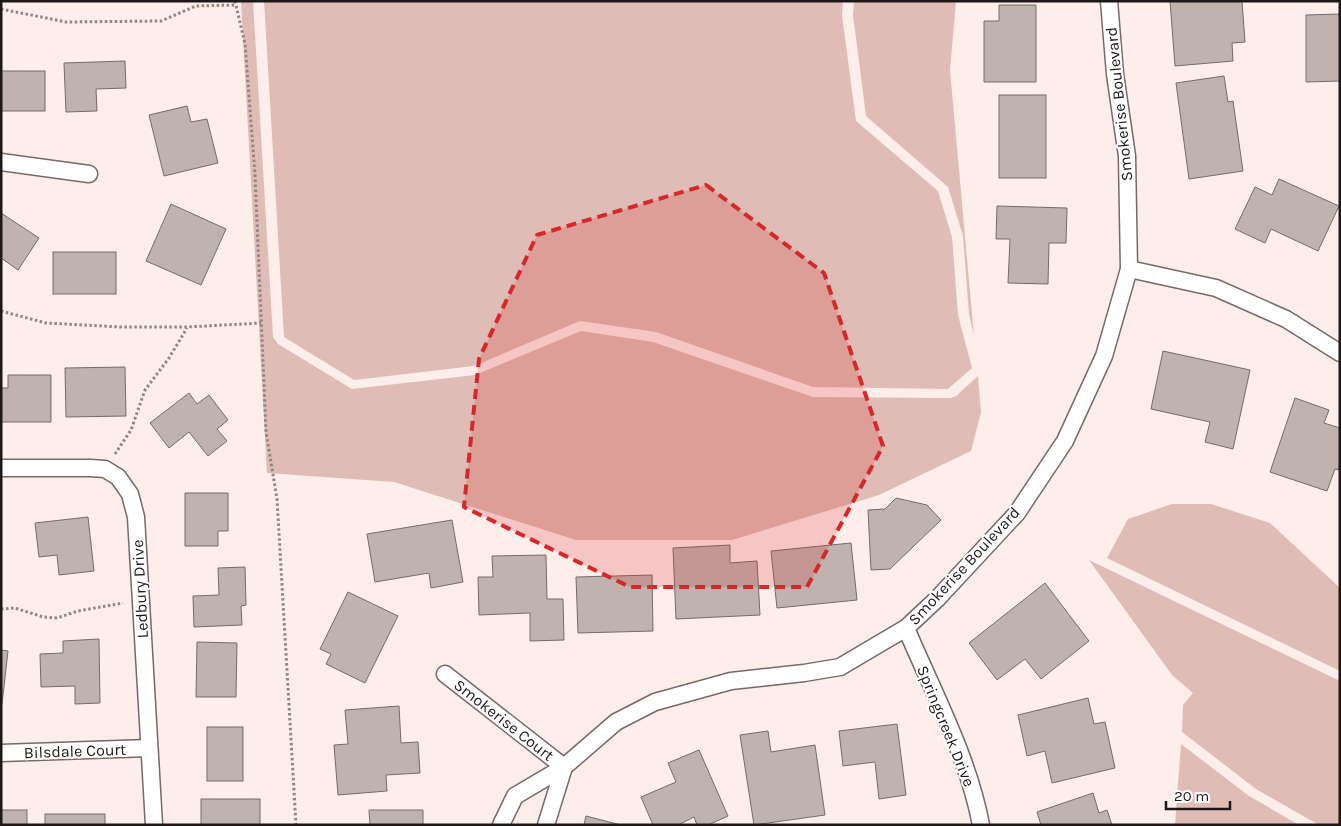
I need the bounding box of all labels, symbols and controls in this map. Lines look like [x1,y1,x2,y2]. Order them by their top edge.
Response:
street label: Smokerise Boulevard [1101,26,1137,182]
street label: Smokerise Boulevard [904,503,1024,629]
street label: Ledbury Drive [128,539,152,639]
street label: Springcreek Drive [913,663,979,789]
street label: Smokerise Court [450,675,558,765]
street label: Bilsdale Court [23,740,127,762]
scale bar [1166,778,1230,810]
text: 20 m [1174,787,1209,805]

